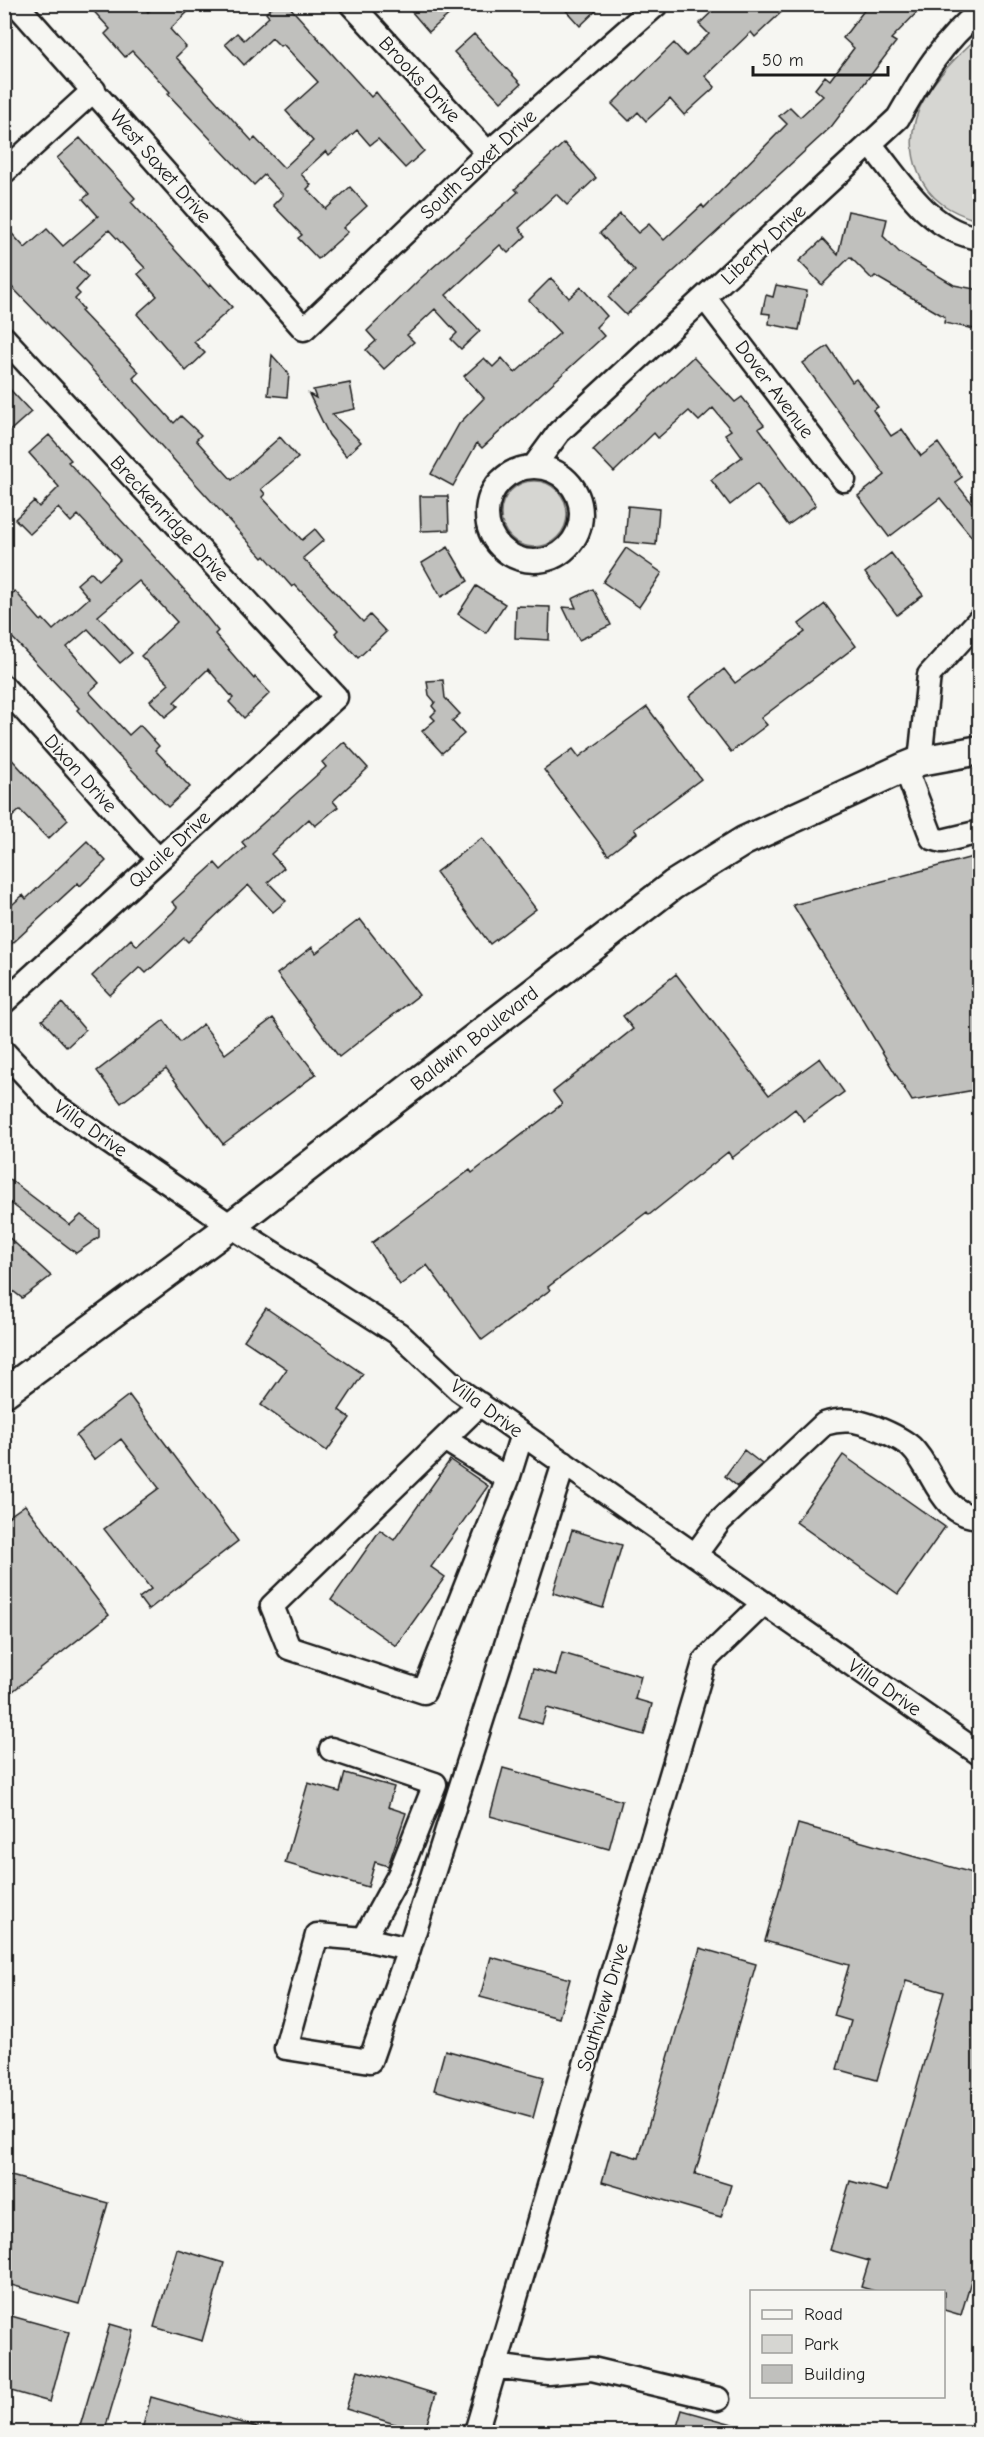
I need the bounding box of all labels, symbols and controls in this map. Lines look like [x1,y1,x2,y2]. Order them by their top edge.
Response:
street label: Brooks Drive [374,32,465,127]
scale bar [753,39,888,77]
text: 50 m [762,50,804,71]
street label: West Saxet Drive [105,105,216,228]
street label: South Saxet Drive [415,105,541,224]
street label: Liberty Drive [716,199,811,289]
street label: Dover Avenue [730,336,819,443]
street label: Breckenridge Drive [106,451,234,586]
street label: Dixon Drive [39,729,122,817]
street label: Quaile Drive [124,806,215,893]
street label: Baldwin Boulevard [406,981,543,1095]
street label: Villa Drive [50,1095,132,1162]
street label: Villa Drive [446,1374,527,1442]
street label: Villa Drive [844,1654,926,1721]
street label: Southview Drive [572,1940,633,2074]
legend [750,2290,945,2398]
text: Road [804,2304,843,2325]
text: Park [804,2334,839,2355]
text: Building [804,2364,866,2385]

